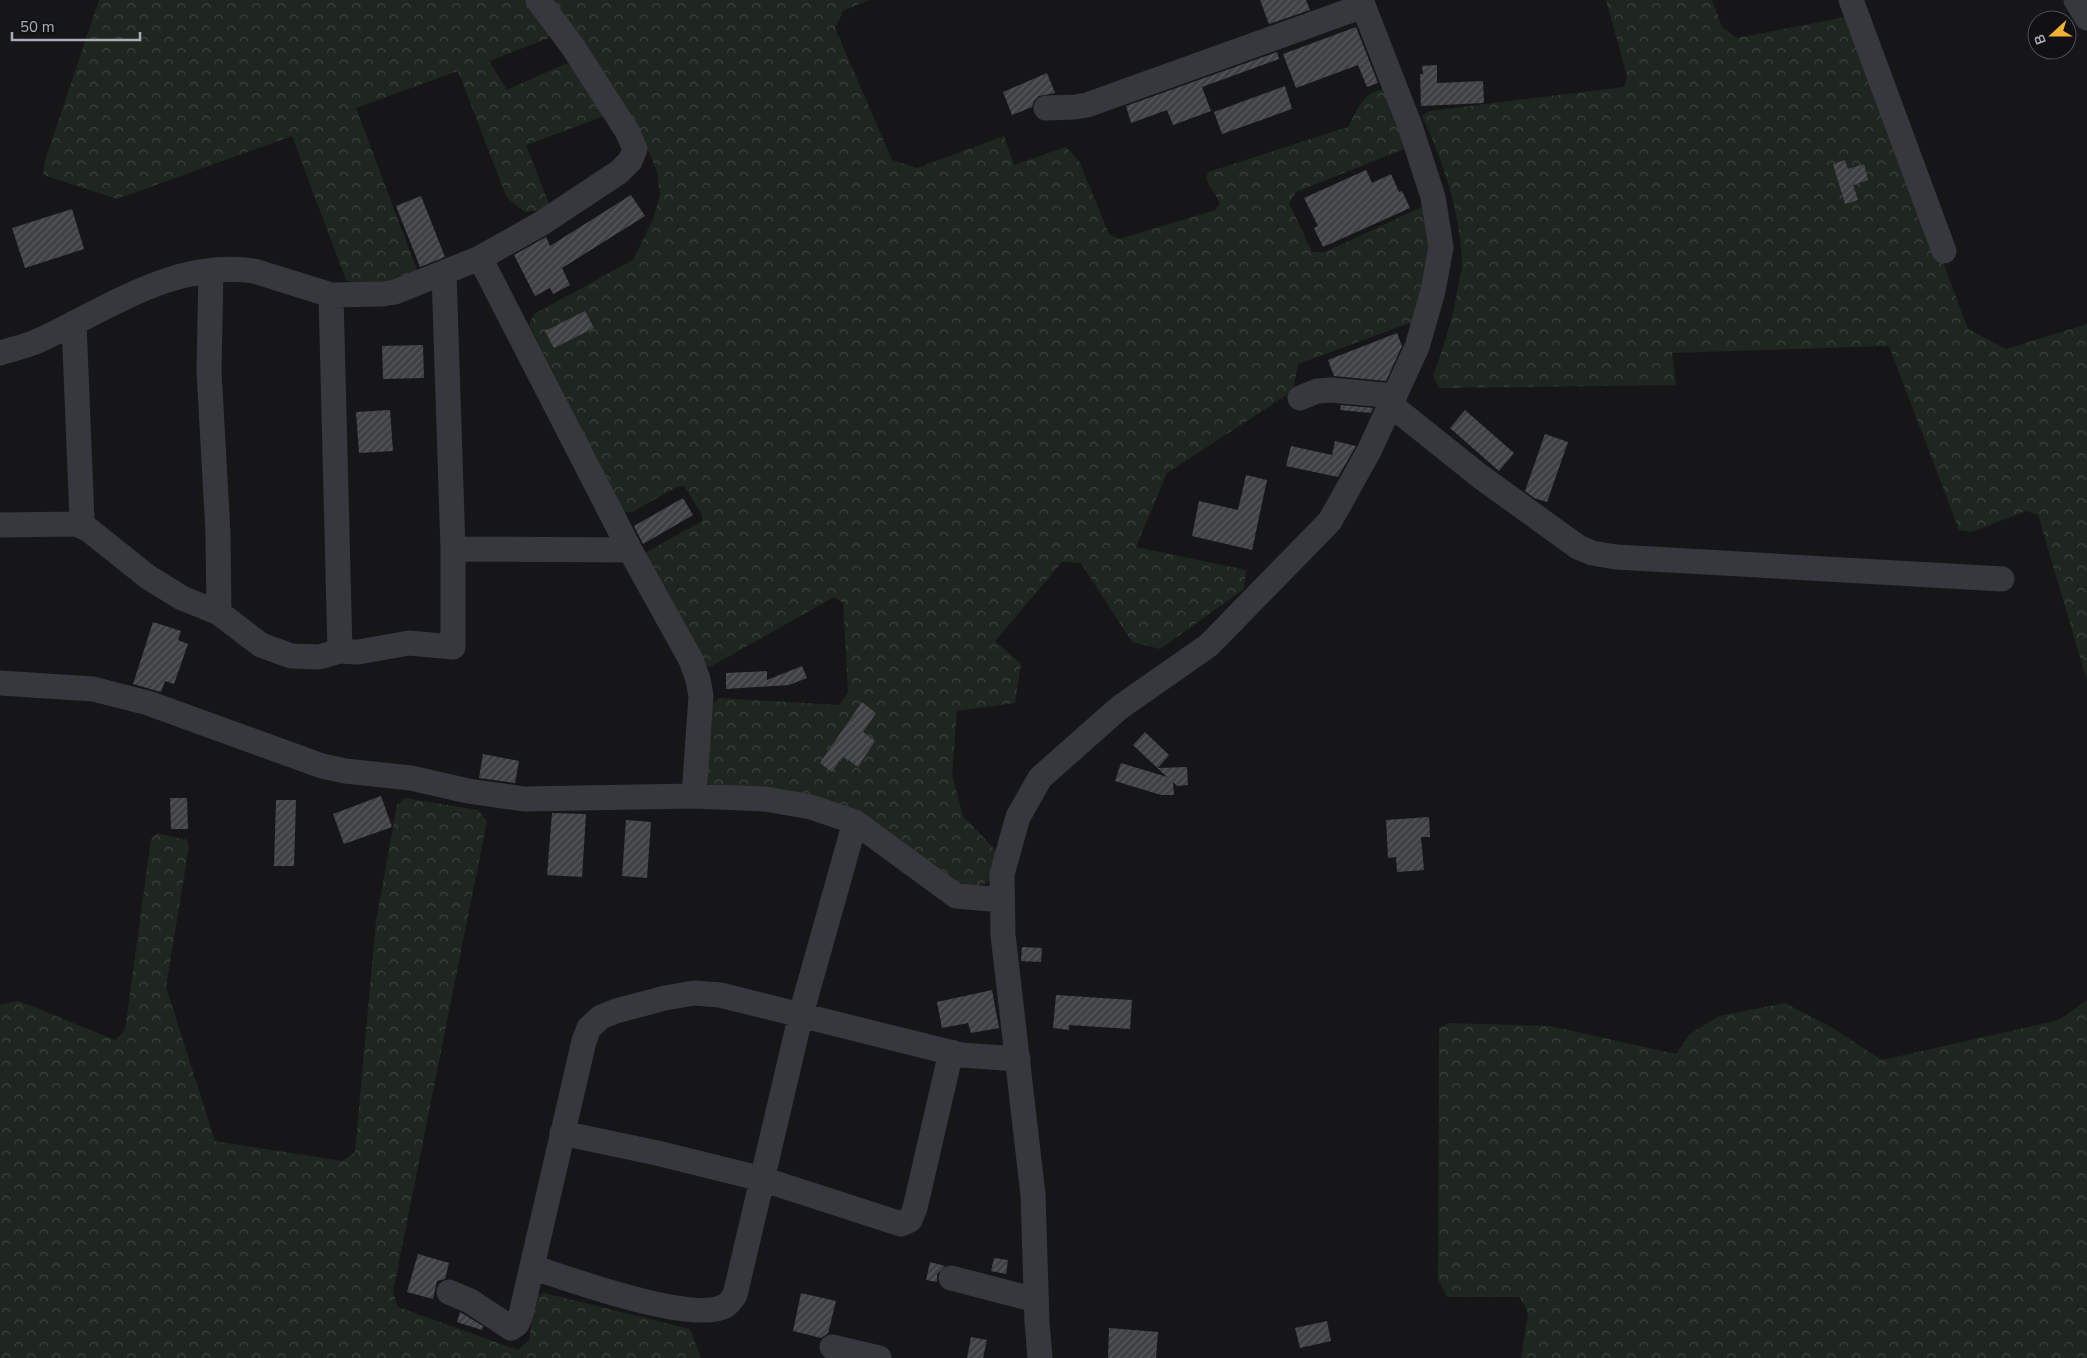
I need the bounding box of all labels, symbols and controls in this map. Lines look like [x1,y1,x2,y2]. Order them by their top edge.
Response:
scale bar [12,10,140,42]
north arrow [2027,10,2077,60]
text: 50 m [20,17,55,37]
text: B [2030,32,2051,47]

